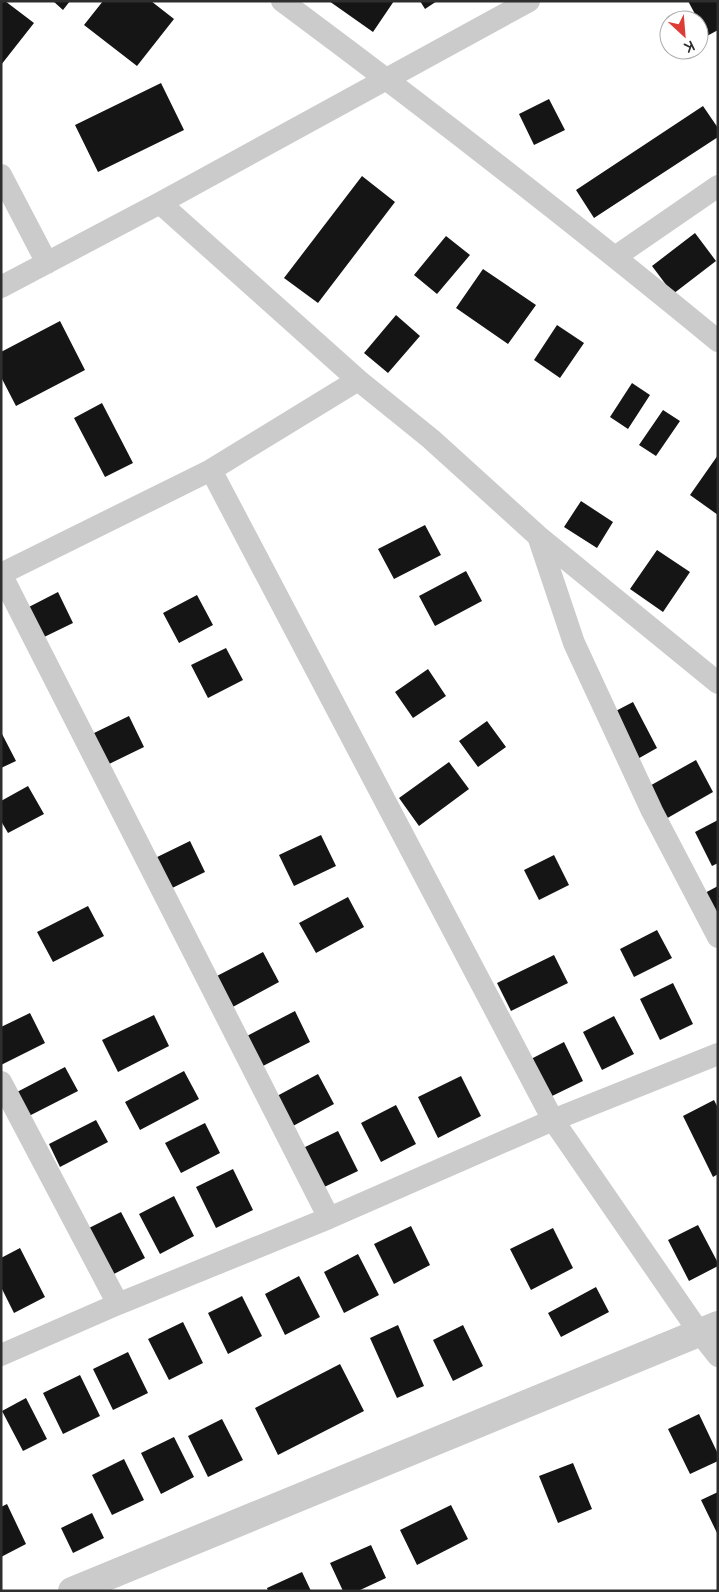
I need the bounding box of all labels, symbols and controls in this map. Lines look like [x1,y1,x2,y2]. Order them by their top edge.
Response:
north arrow [659,10,709,60]
text: K [681,37,697,56]

